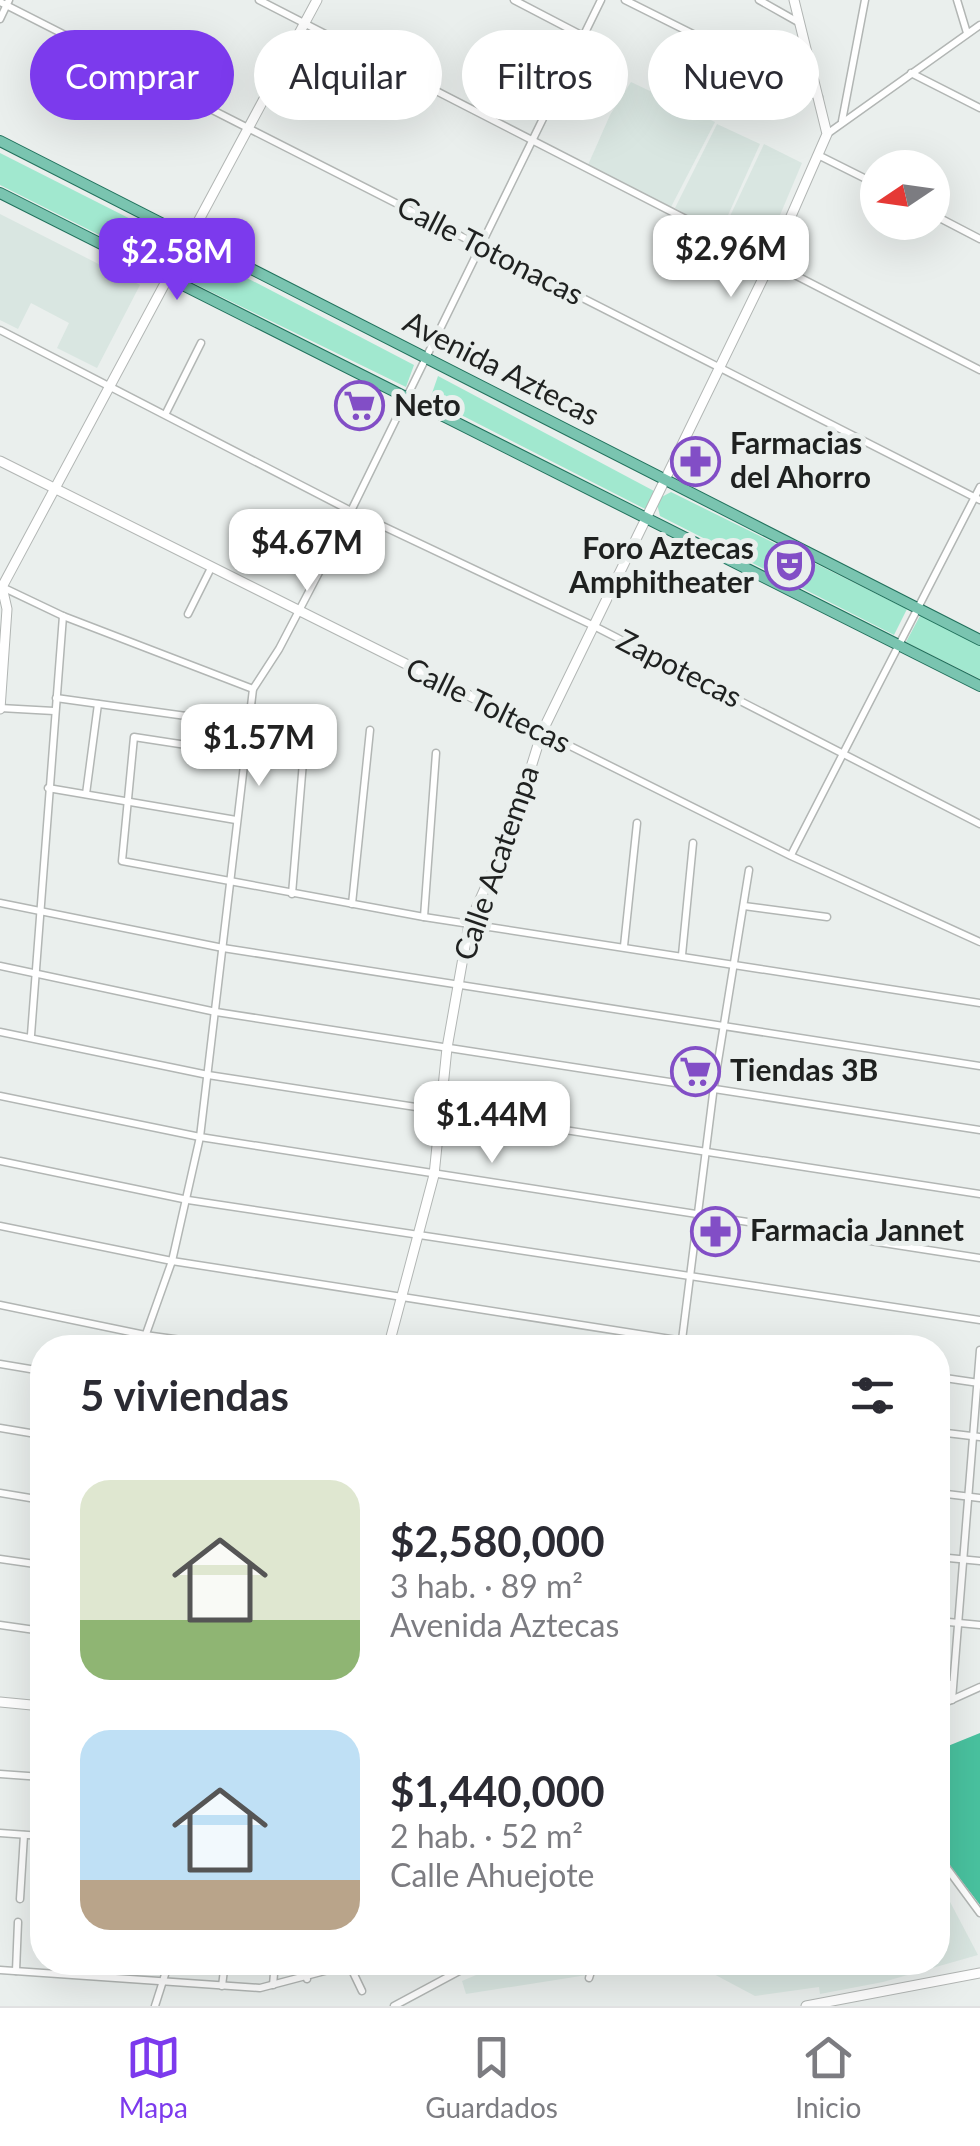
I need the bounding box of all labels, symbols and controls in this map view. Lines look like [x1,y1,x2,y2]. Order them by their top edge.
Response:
chip: Comprar [30,30,234,120]
chip: Alquilar [254,30,442,120]
chip: Filtros [462,30,628,120]
chip: Nuevo [648,30,819,120]
north arrow [860,150,950,240]
map controls [860,150,950,240]
street label: Calle Totonacas [392,187,590,312]
pin: $2.96M [650,215,812,300]
pin: $2.58M [96,218,258,303]
text: $2.96M [675,228,787,267]
text: $2.58M [121,231,233,270]
street label: Avenida Aztecas [398,302,606,432]
supermarket icon: Neto [333,380,385,432]
place label: Neto [394,386,461,422]
place label: Farmacias del Ahorro [730,424,871,494]
pharmacy icon: Farmacias del Ahorro [669,435,721,487]
pin: $4.67M [226,509,388,594]
text: $4.67M [251,522,363,561]
place label: Foro Aztecas Amphitheater [568,529,755,599]
theatre icon: Foro Aztecas Amphitheater [763,540,815,592]
street label: Zapotecas [612,620,748,714]
street label: Calle Toltecas [401,649,577,760]
pin: $1.57M [178,704,340,789]
text: $1.57M [203,717,315,756]
street label: Calle Acatempa [445,760,545,964]
supermarket icon: Tiendas 3B [669,1045,721,1097]
place label: Tiendas 3B [730,1051,878,1087]
pin: $1.44M [411,1081,573,1166]
text: $1.44M [436,1094,548,1133]
pharmacy icon: Farmacia Jannet [689,1205,741,1257]
place label: Farmacia Jannet [750,1211,964,1247]
icon: filters [845,1368,900,1423]
text: 5 viviendas [80,1370,289,1420]
text: $2,580,000 [390,1516,605,1566]
icon: home [160,1520,280,1640]
text: 3 hab. · 89 m² [390,1566,583,1605]
text: Avenida Aztecas [390,1605,619,1644]
text: $1,440,000 [390,1766,605,1816]
icon: home [160,1770,280,1890]
text: 2 hab. · 52 m² [390,1816,583,1855]
text: Calle Ahuejote [390,1855,594,1894]
tab: Mapa [119,2030,188,2124]
tab: Guardados [425,2030,558,2124]
tab: Inicio [795,2030,861,2124]

